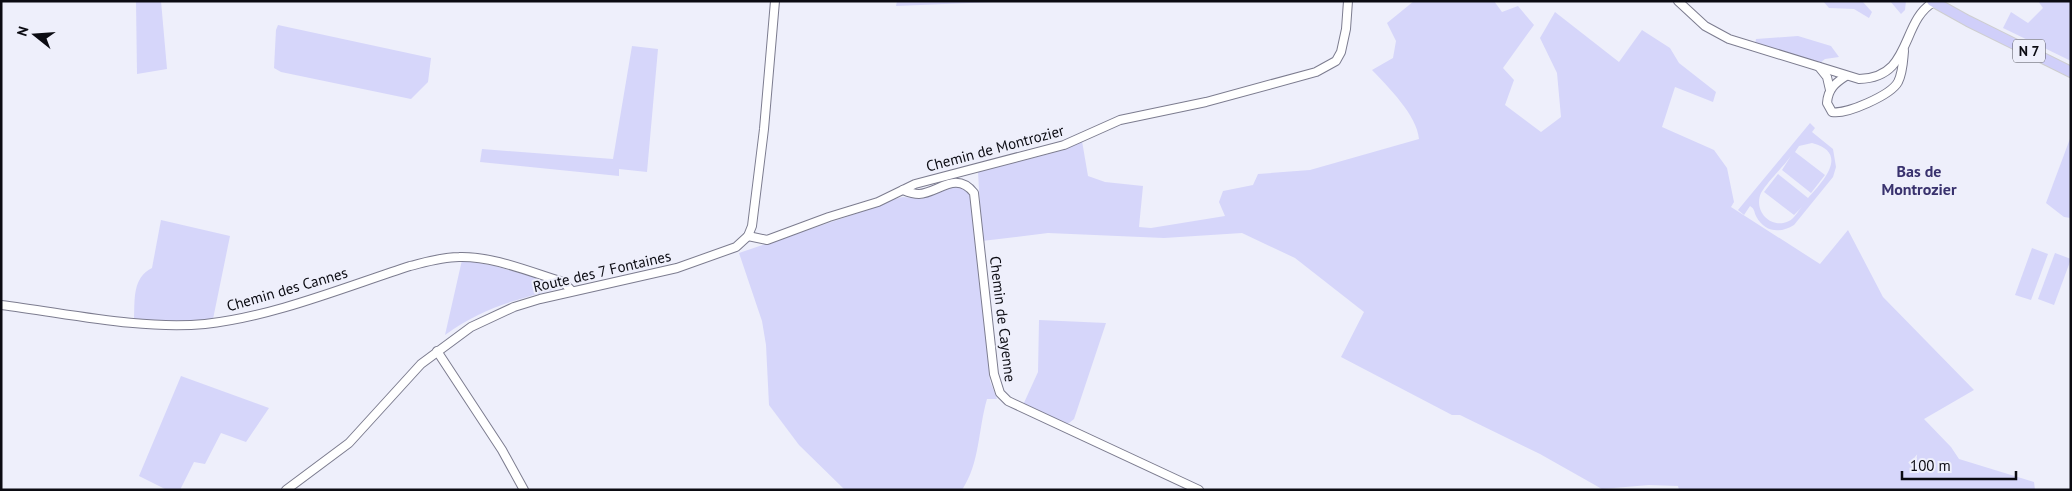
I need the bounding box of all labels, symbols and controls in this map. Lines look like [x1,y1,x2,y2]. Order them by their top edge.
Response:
north arrow [10,10,60,60]
text: N [13,24,33,38]
road number: N 7 [2013,40,2045,62]
street label: Chemin de Montrozier [924,120,1066,176]
district label: Bas de Montrozier [1881,161,1957,199]
street label: Route des 7 Fontaines [531,246,673,296]
street label: Chemin de Cayenne [986,255,1020,383]
street label: Chemin des Cannes [224,263,350,315]
scale bar [1902,448,2016,480]
text: 100 m [1910,456,1951,475]

